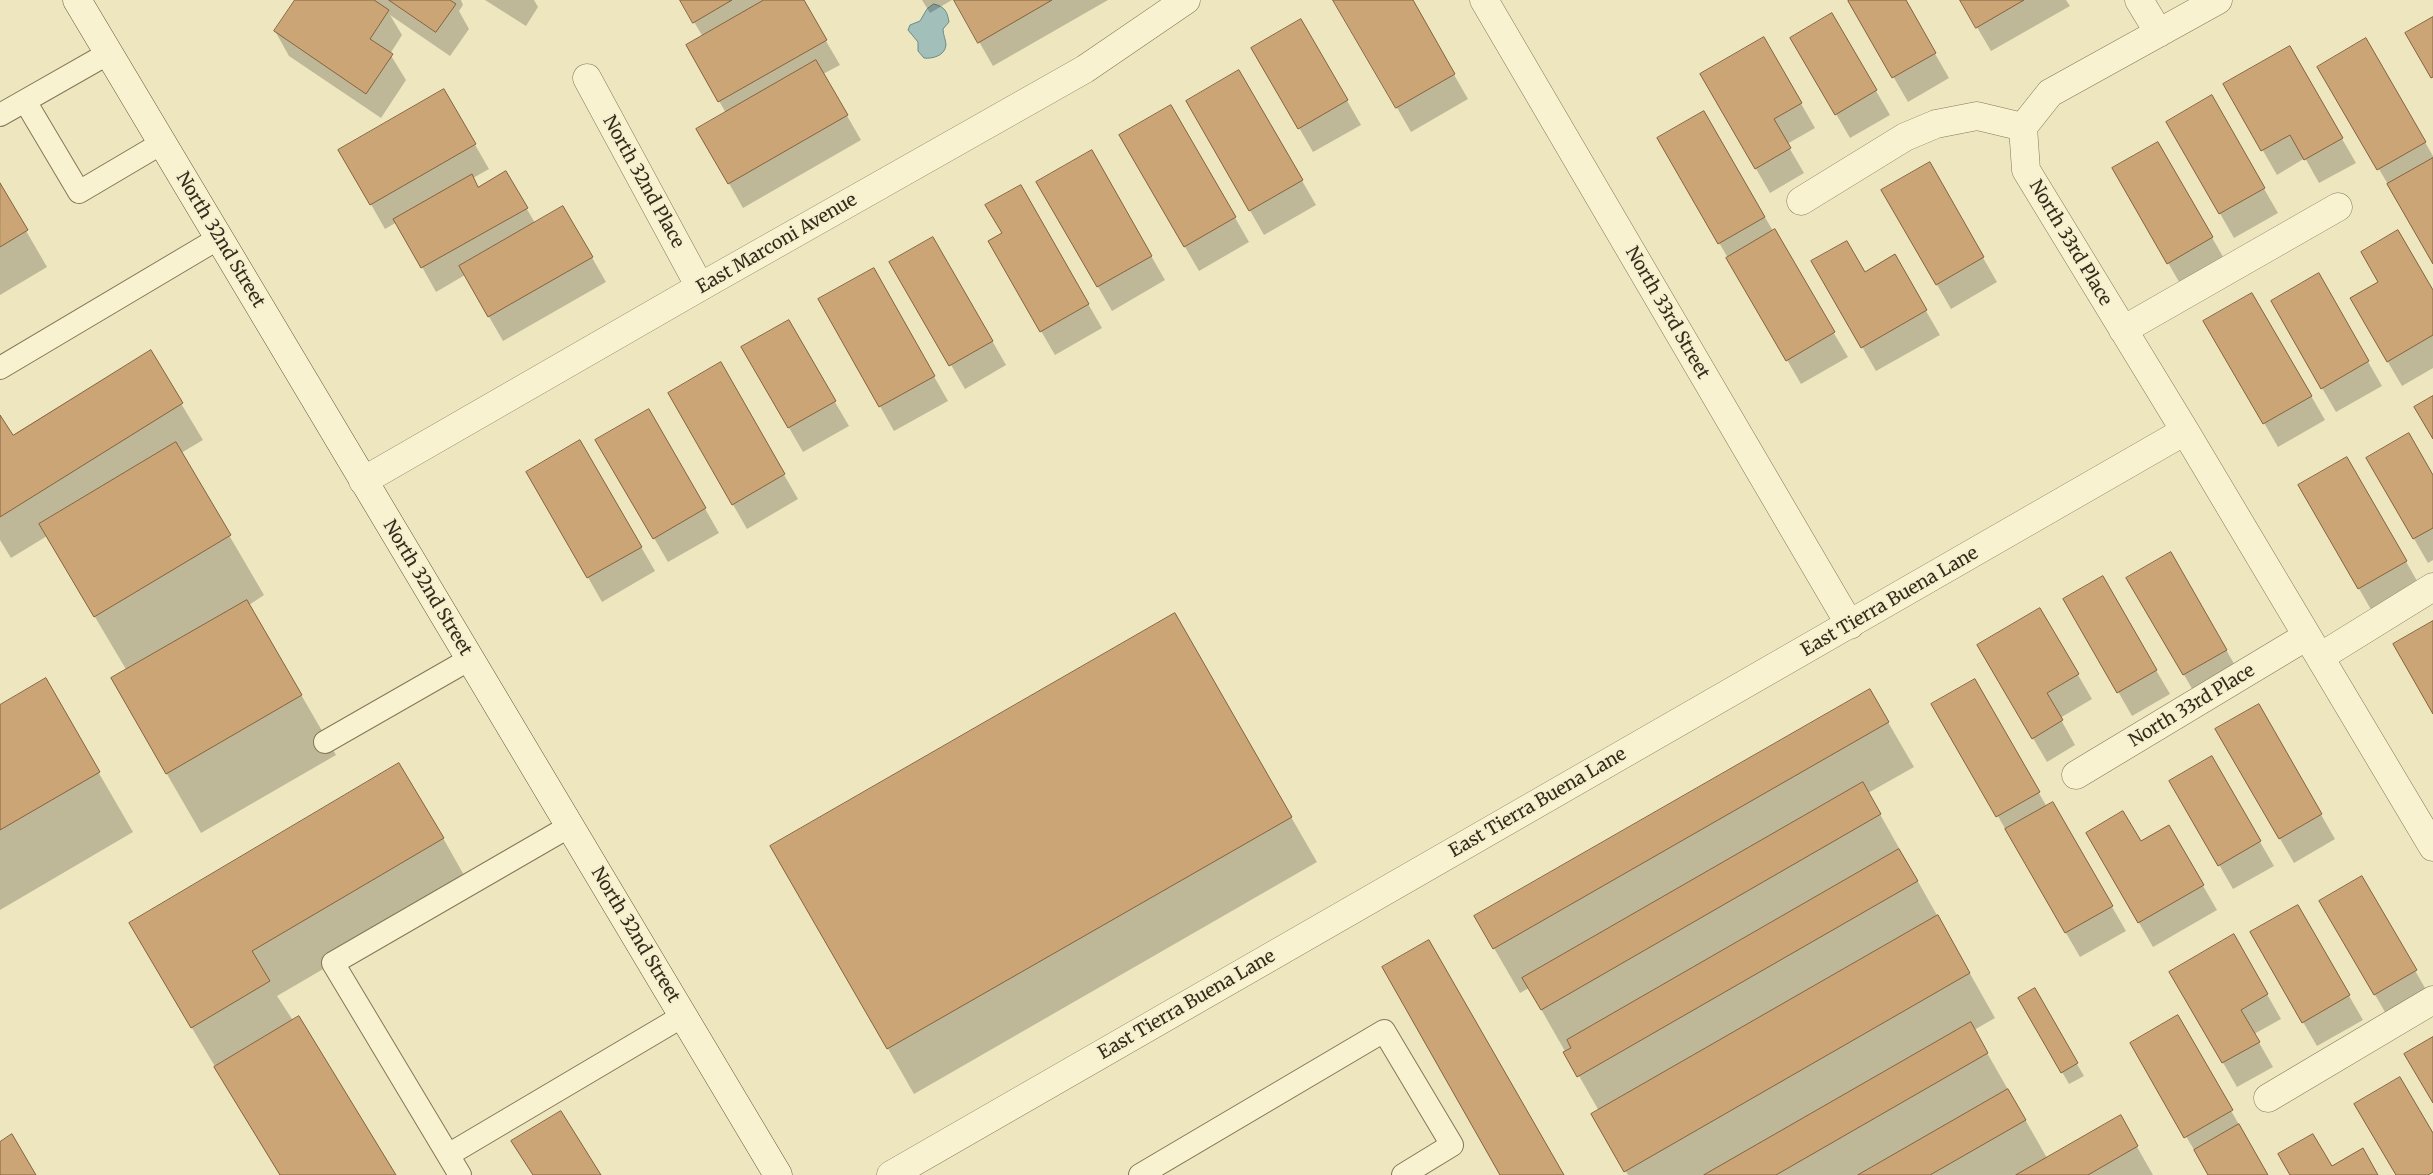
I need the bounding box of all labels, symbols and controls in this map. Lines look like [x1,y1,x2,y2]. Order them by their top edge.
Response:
street label: North 32nd Place [598,112,688,252]
street label: North 32nd Street [171,168,269,312]
street label: North 33rd Place [2024,176,2116,310]
street label: East Marconi Avenue [693,189,861,299]
street label: North 33rd Street [1620,243,1714,383]
street label: North 32nd Street [378,516,476,660]
street label: East Tierra Buena Lane [1798,542,1982,662]
street label: North 33rd Place [2125,660,2259,752]
street label: East Tierra Buena Lane [1446,743,1630,863]
street label: North 32nd Street [586,863,684,1007]
street label: East Tierra Buena Lane [1095,945,1279,1065]

